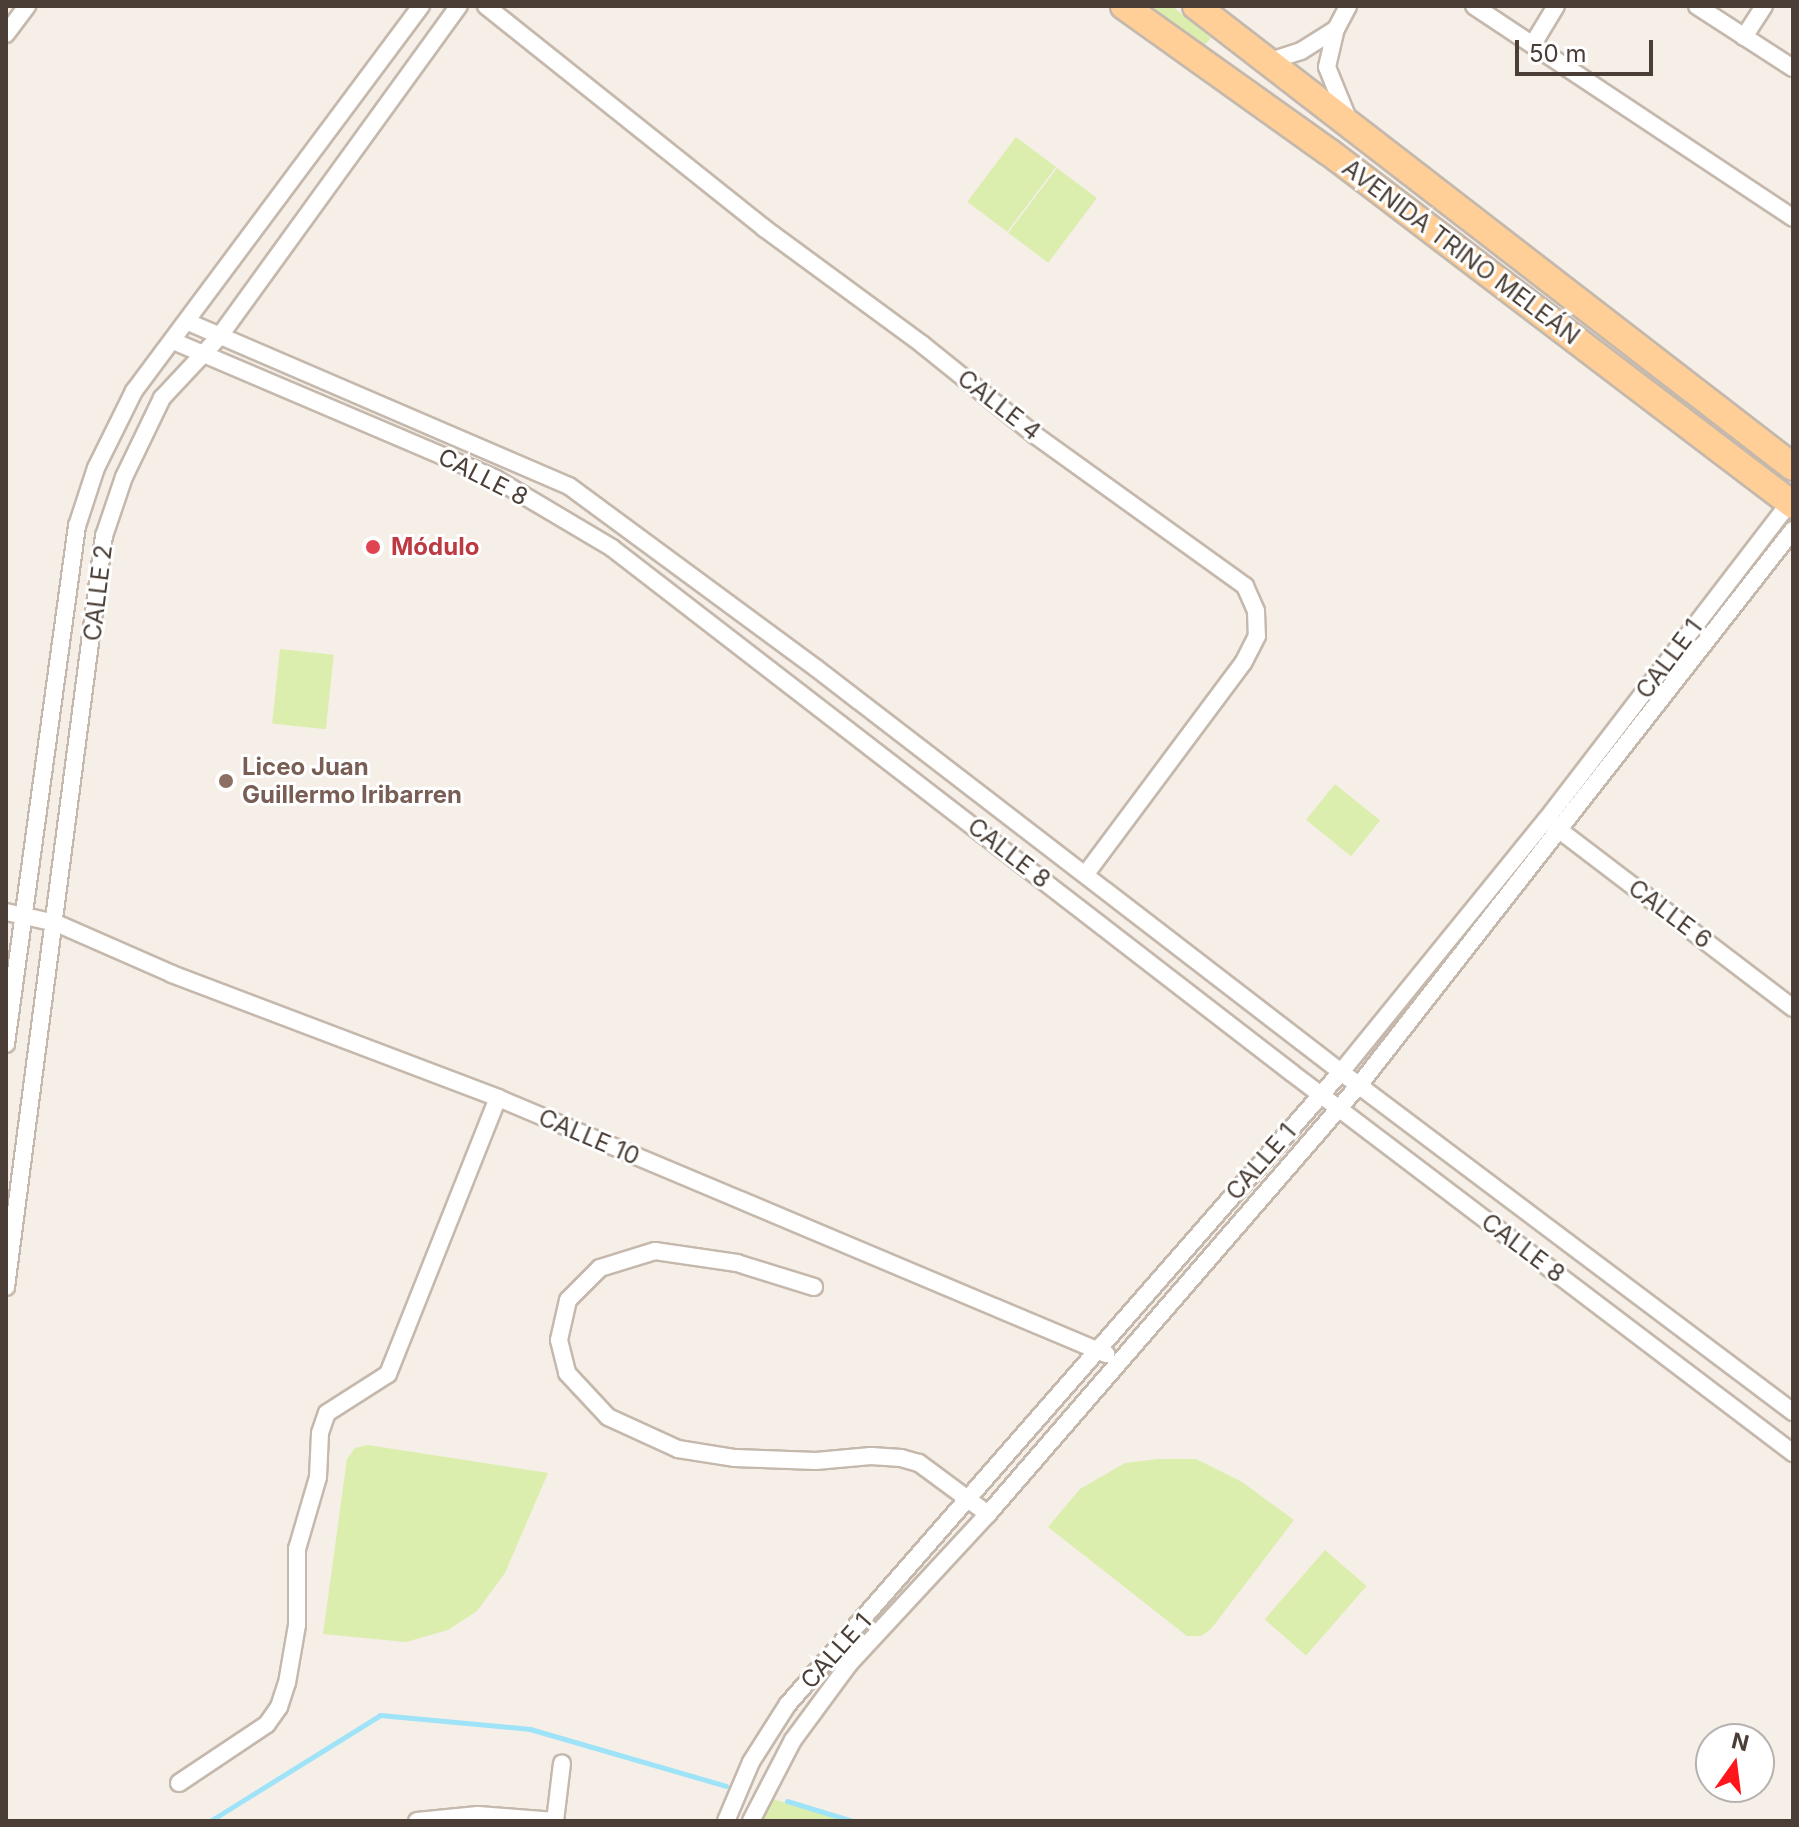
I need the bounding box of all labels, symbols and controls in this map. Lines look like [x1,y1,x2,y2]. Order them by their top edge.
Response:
scale bar [1519,24,1657,74]
text: 50 m [1529,39,1587,68]
street label: AVENIDA TRINO MELEÁN [1337,153,1585,351]
street label: CALLE 4 [952,364,1046,446]
street label: CALLE 8 [433,442,533,512]
place label: Módulo [391,533,479,561]
marker: Módulo [362,536,384,558]
street label: CALLE 2 [78,543,118,643]
street label: CALLE 1 [1630,614,1708,704]
place label: Liceo Juan Guillermo Iribarren [242,753,462,809]
marker: Liceo Juan Guillermo Iribarren [217,772,235,790]
street label: CALLE 8 [962,812,1056,894]
street label: CALLE 6 [1623,873,1717,955]
street label: CALLE 10 [534,1103,644,1171]
street label: CALLE 1 [1220,1118,1302,1206]
street label: CALLE 8 [1476,1207,1570,1289]
street label: CALLE 1 [795,1607,877,1695]
north arrow [1695,1723,1775,1803]
text: N [1729,1727,1752,1756]

